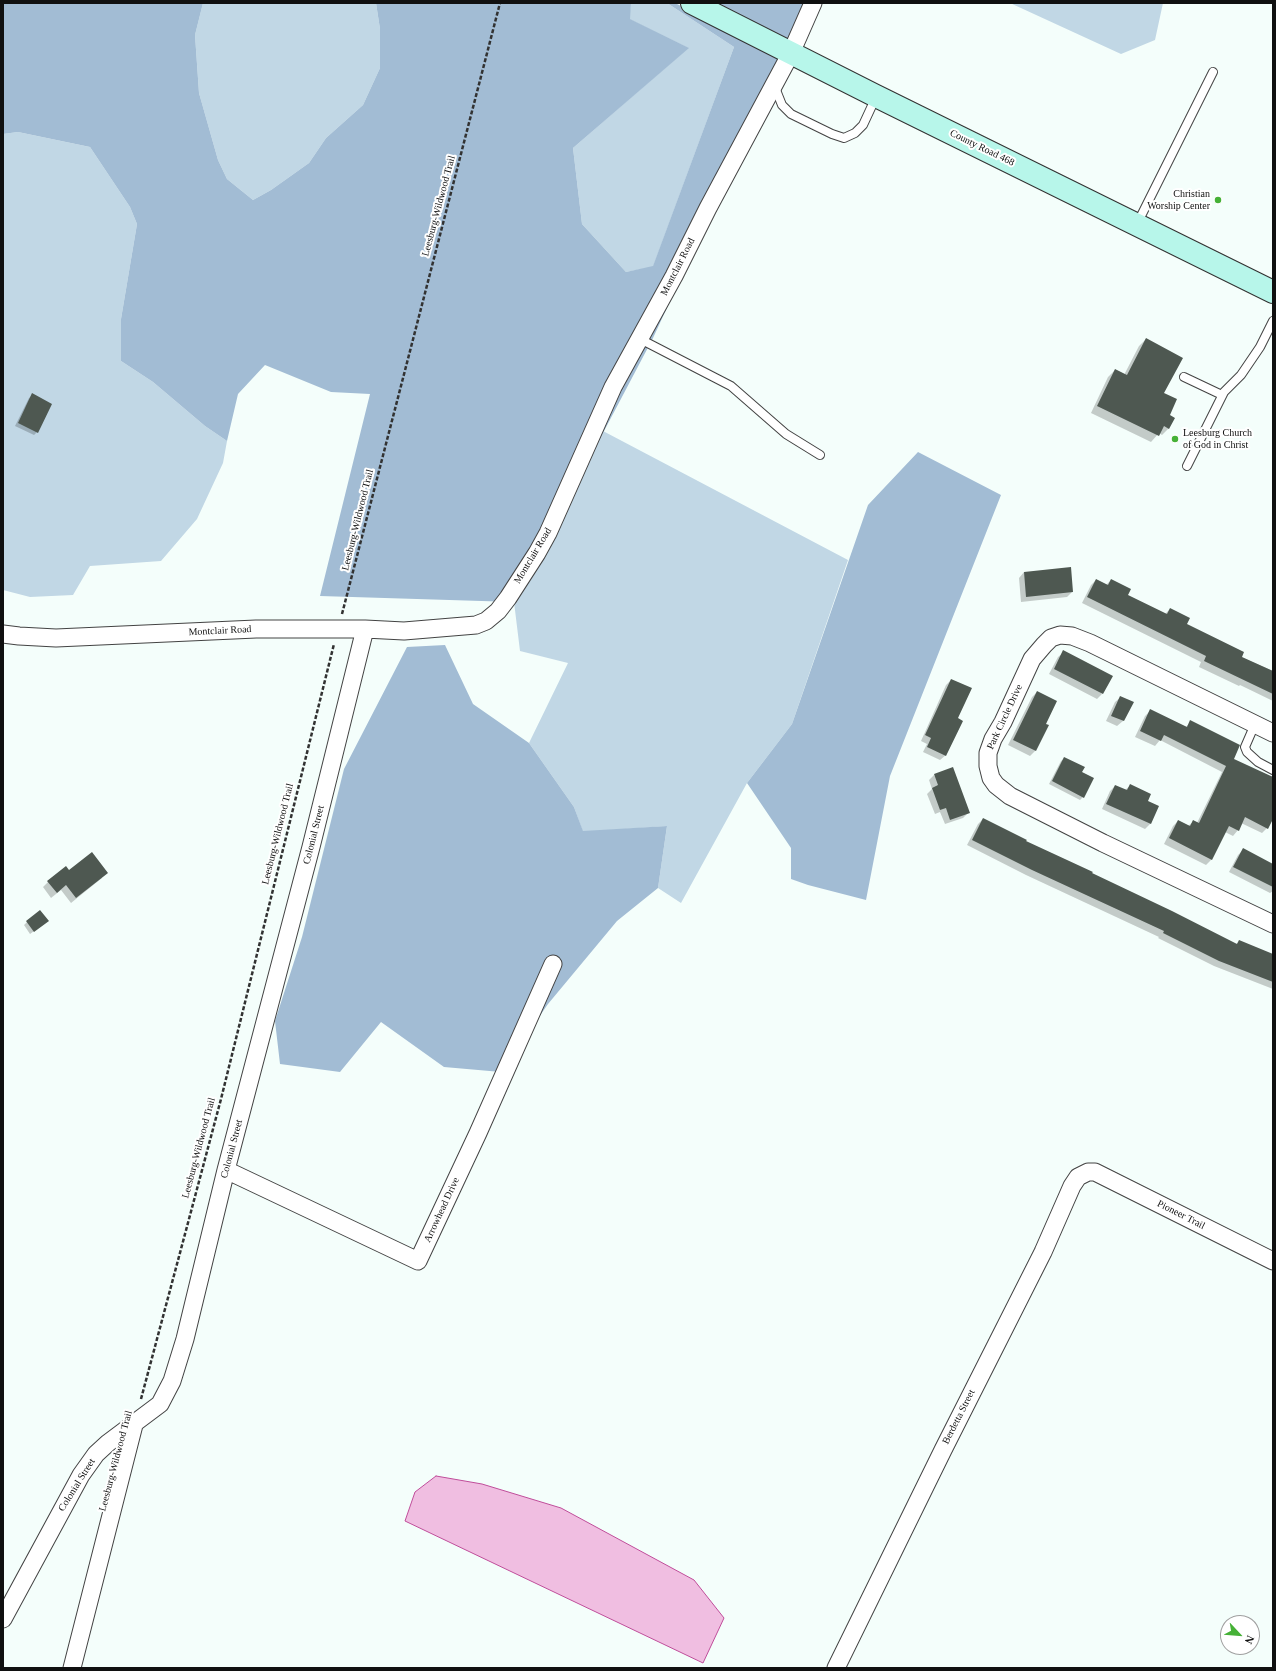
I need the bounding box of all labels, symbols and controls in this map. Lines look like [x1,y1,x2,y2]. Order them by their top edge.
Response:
street label: County Road 468 [948,127,1016,169]
street label: Leesburg-Wildwood Trail [420,154,458,258]
place label: Christian Worship Center [1147,188,1210,212]
marker: Christian Worship Center [1213,195,1223,205]
street label: Montclair Road [658,236,698,298]
place label: Leesburg Church of God in Christ [1183,427,1252,450]
marker: Leesburg Church of God in Christ [1170,434,1180,444]
street label: Leesburg-Wildwood Trail [340,468,376,572]
street label: Montclair Road [512,526,554,586]
street label: Montclair Road [188,623,252,639]
street label: Park Circle Drive [985,683,1025,751]
street label: Leesburg-Wildwood Trail [260,782,296,886]
street label: Colonial Street [301,804,327,866]
street label: Leesburg-Wildwood Trail [180,1096,218,1200]
street label: Colonial Street [218,1118,246,1180]
street label: Arrowhead Drive [422,1176,462,1244]
street label: Pioneer Trail [1155,1198,1207,1232]
street label: Berdetta Street [940,1388,978,1446]
street label: Leesburg-Wildwood Trail [97,1409,135,1513]
street label: Colonial Street [56,1456,98,1514]
north arrow [1220,1615,1260,1655]
text: N [1243,1634,1257,1646]

